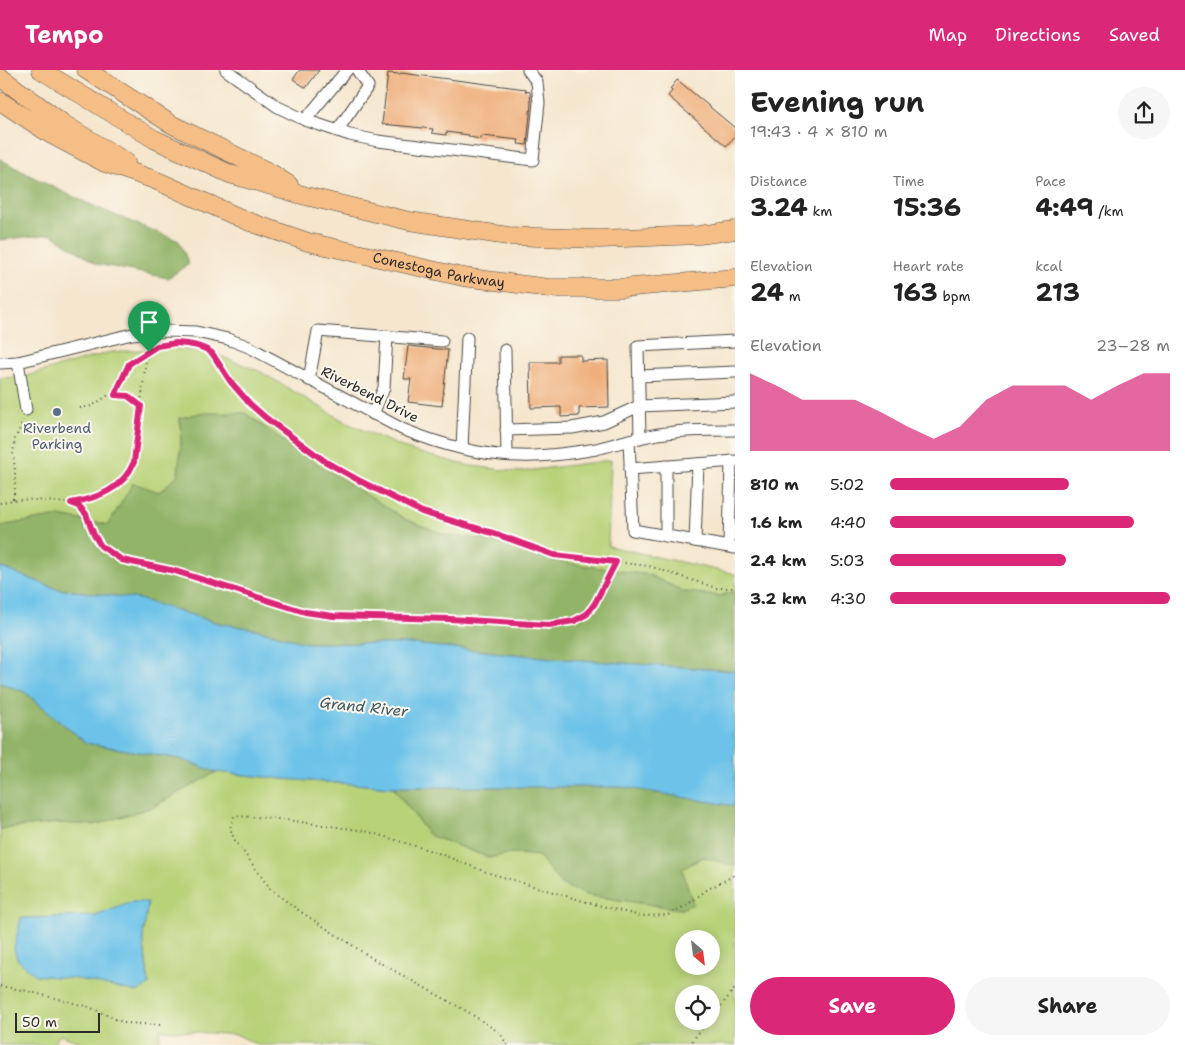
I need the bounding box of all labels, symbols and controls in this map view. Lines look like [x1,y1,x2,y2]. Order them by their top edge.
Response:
text: Tempo [25,19,104,51]
text: Map [929,23,967,47]
text: Directions [995,23,1081,47]
text: Saved [1109,23,1160,47]
text: Evening run [750,83,925,121]
button: share [1118,87,1170,139]
text: 19:43 · 4 × 810 m [750,121,888,142]
text: Distance [750,172,807,190]
text: Time [893,172,925,190]
text: Pace [1035,172,1066,190]
text: 3.24 [750,190,808,224]
text: 15:36 [893,190,961,224]
text: 4:49 [1035,190,1094,224]
text: km [808,202,832,220]
text: /km [1094,202,1124,220]
street label: Conestoga Parkway [371,248,506,291]
text: Elevation [750,257,813,275]
text: Heart rate [893,257,964,275]
text: kcal [1035,257,1063,275]
text: 24 [750,275,784,309]
text: 163 [893,275,938,309]
text: 213 [1035,275,1080,309]
text: m [784,287,801,305]
text: bpm [938,287,971,305]
pin [128,301,170,352]
icon: arrive [135,308,163,336]
text: Elevation [750,335,822,356]
text: 23–28 m [1096,335,1170,356]
street label: Riverbend Drive [318,362,422,426]
marker: Riverbend Parking [51,406,63,418]
place label: Riverbend Parking [23,419,91,453]
text: 810 m [750,474,799,495]
text: 5:02 [830,474,864,495]
text: 1.6 km [750,512,802,533]
text: 4:40 [830,512,866,533]
text: 2.4 km [750,550,806,571]
text: 5:03 [830,550,865,571]
text: 3.2 km [750,588,807,609]
text: 4:30 [830,588,866,609]
water label: Grand River [319,692,410,722]
north arrow [675,930,720,975]
map controls [675,930,720,1030]
button: Save [750,977,955,1035]
button: Share [965,977,1170,1035]
button: locate [675,985,720,1030]
scale bar [15,1010,100,1033]
text: 50 m [22,1013,57,1031]

